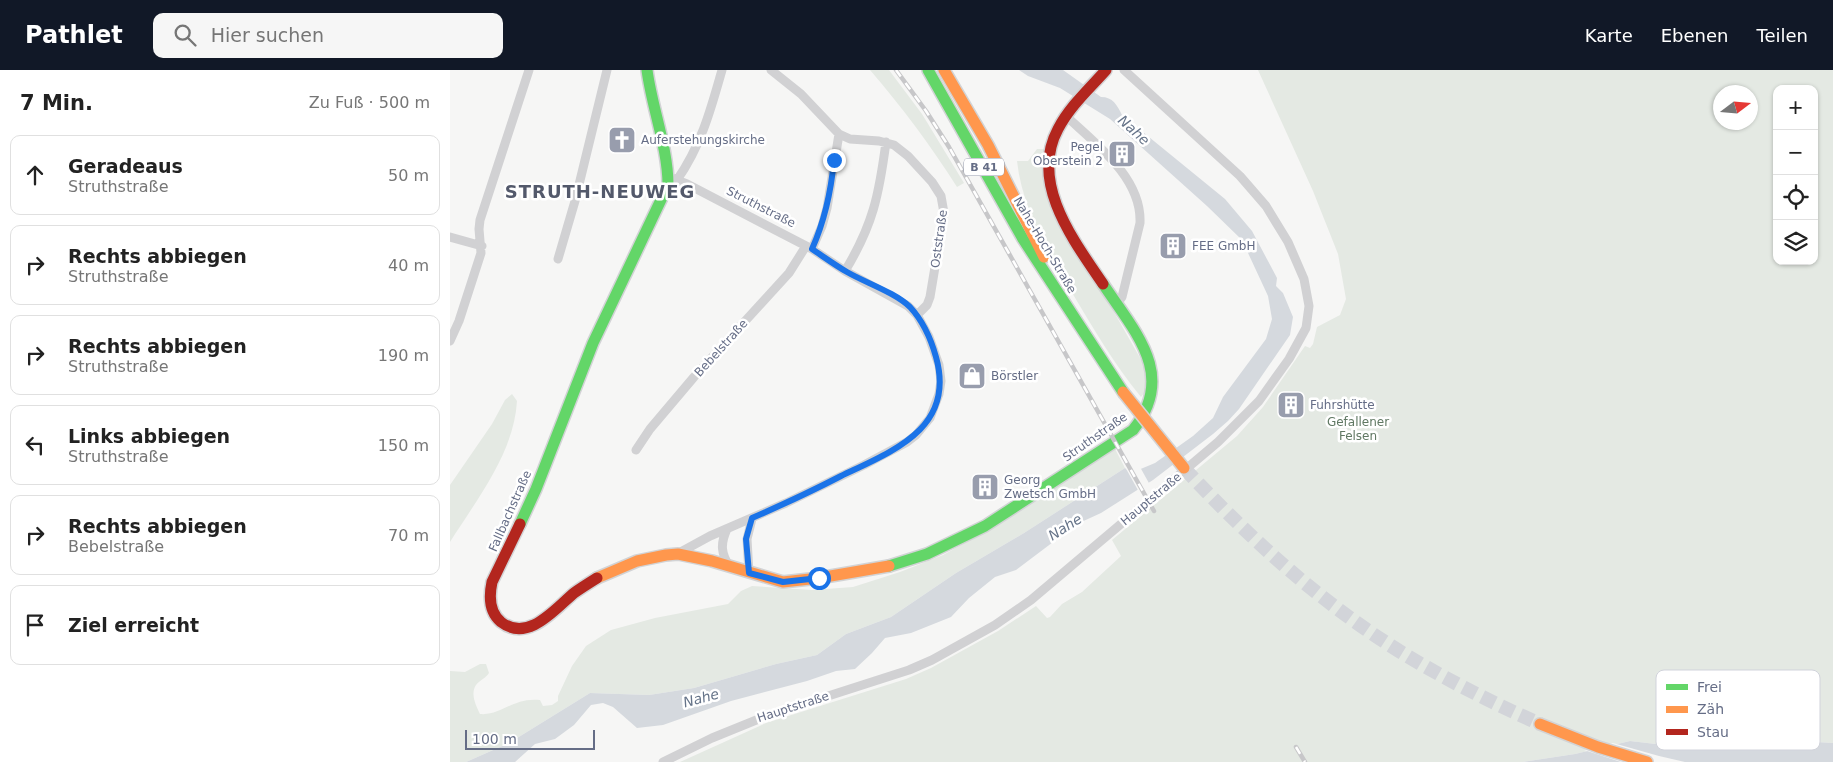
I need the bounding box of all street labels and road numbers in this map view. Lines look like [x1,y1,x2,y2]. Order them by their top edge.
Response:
road number: B 41 [964,158,1004,175]
street label: Struthstraße [724,184,798,230]
street label: Nahe-Hoch-Straße [1011,194,1079,296]
street label: Oststraße [928,209,950,269]
street label: Bebelstraße [692,317,750,379]
street label: Struthstraße [1060,410,1130,464]
street label: Fallbachstraße [486,468,534,554]
street label: Hauptstraße [1118,470,1184,528]
street label: Hauptstraße [755,689,831,725]

